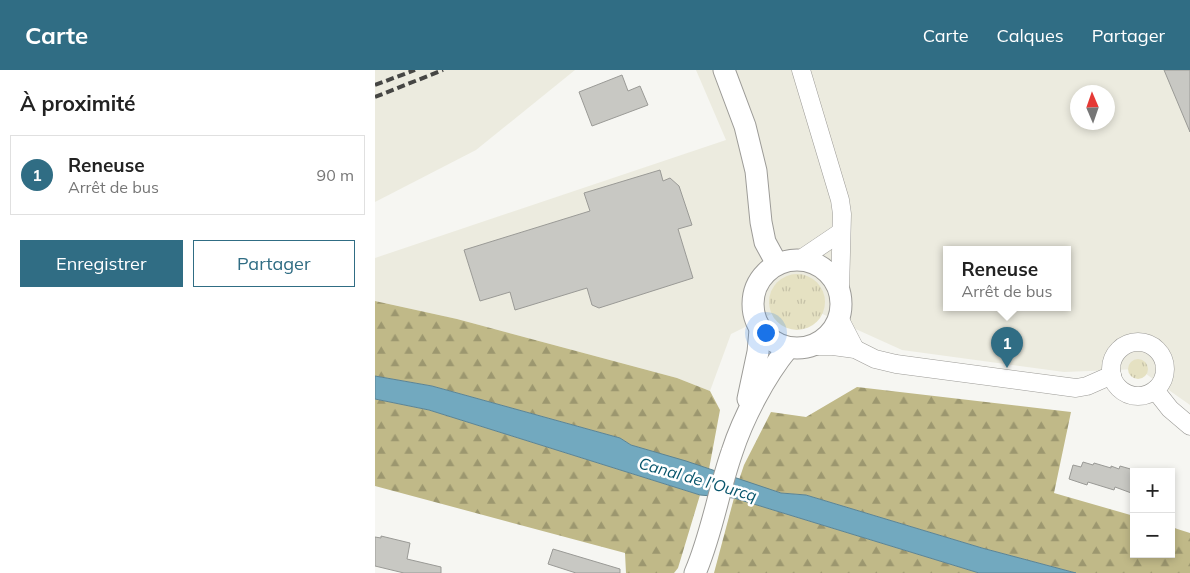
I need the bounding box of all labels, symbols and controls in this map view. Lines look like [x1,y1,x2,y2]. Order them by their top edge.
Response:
text: Carte [25,20,88,50]
text: Carte [923,24,969,47]
text: Calques [997,24,1064,47]
text: Partager [1092,24,1165,47]
north arrow [1070,85,1115,130]
text: À proximité [20,90,136,116]
text: Reneuse [68,153,145,177]
text: 1 [32,165,42,185]
text: 90 m [317,165,354,185]
text: Arrêt de bus [68,177,159,197]
button: Enregistrer [20,240,183,287]
button: Partager [193,240,355,287]
popup [943,246,1071,311]
text: Reneuse [962,257,1038,281]
text: Arrêt de bus [962,281,1053,301]
your location [753,320,779,346]
pin: 1 [991,327,1023,368]
water label: Canal de l'Ourcq [637,453,760,505]
map controls [1130,468,1175,558]
button: + [1130,468,1175,513]
button: − [1130,513,1175,558]

